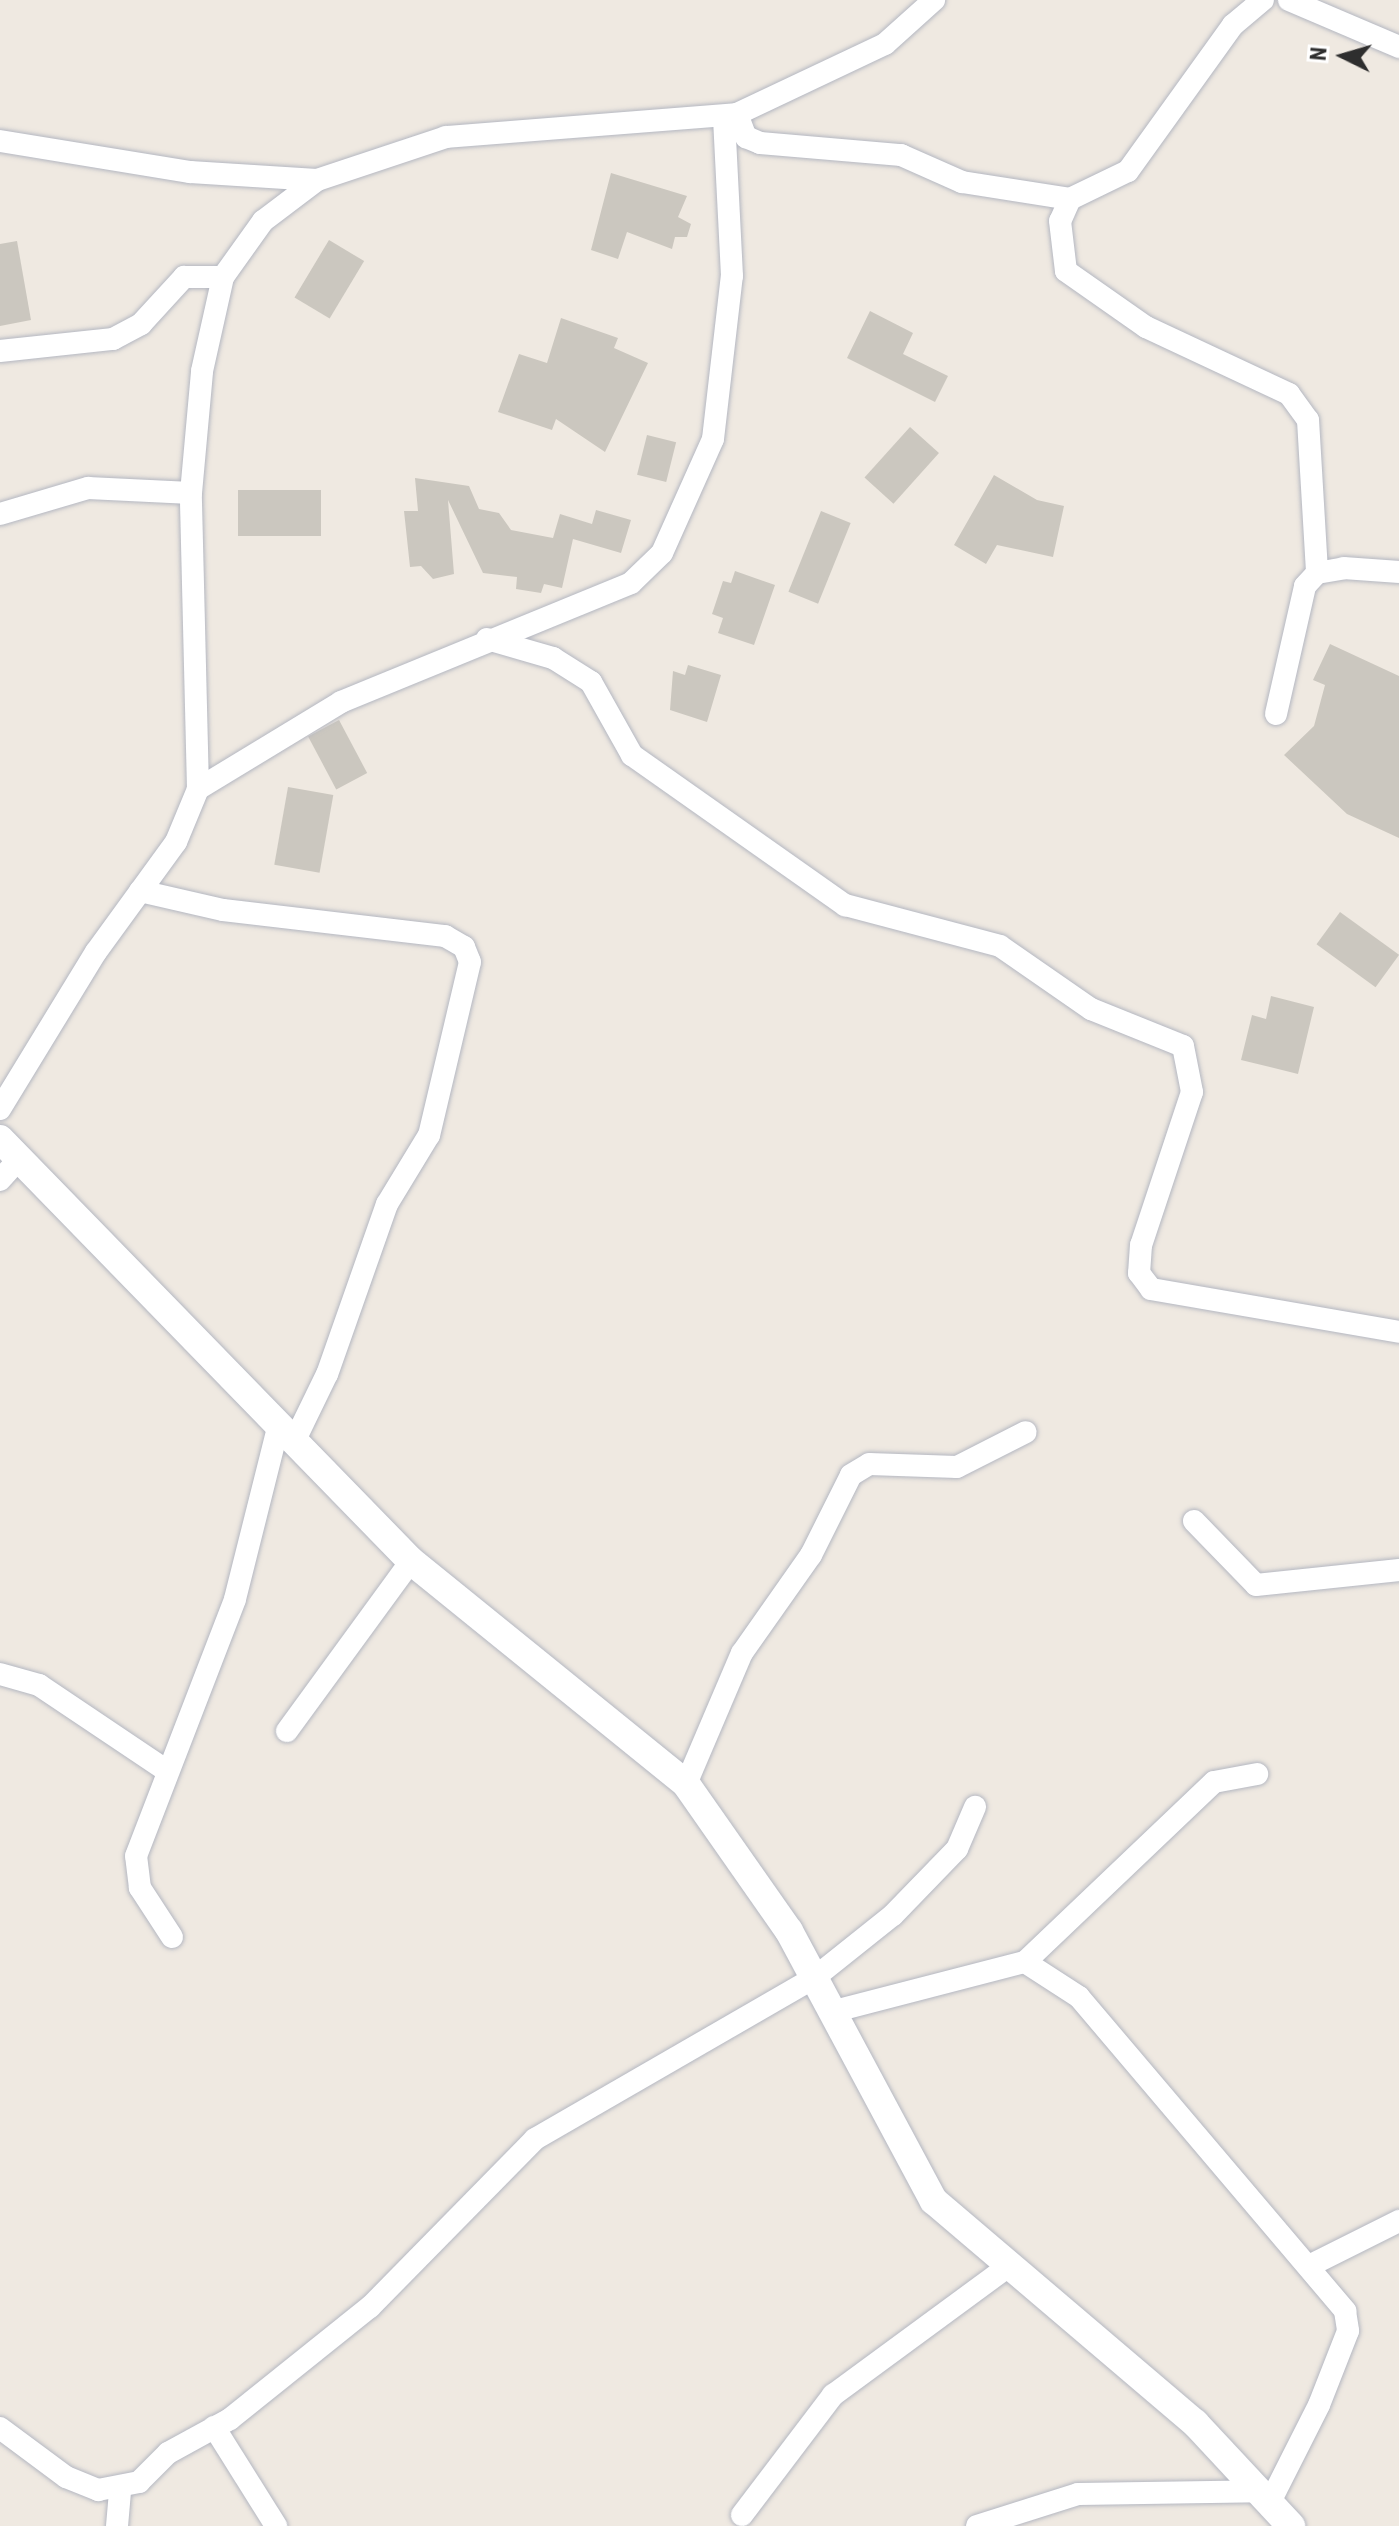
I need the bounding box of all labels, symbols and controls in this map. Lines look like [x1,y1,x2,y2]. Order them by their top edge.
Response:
north arrow [1303,16,1383,96]
text: N [1306,46,1332,62]

